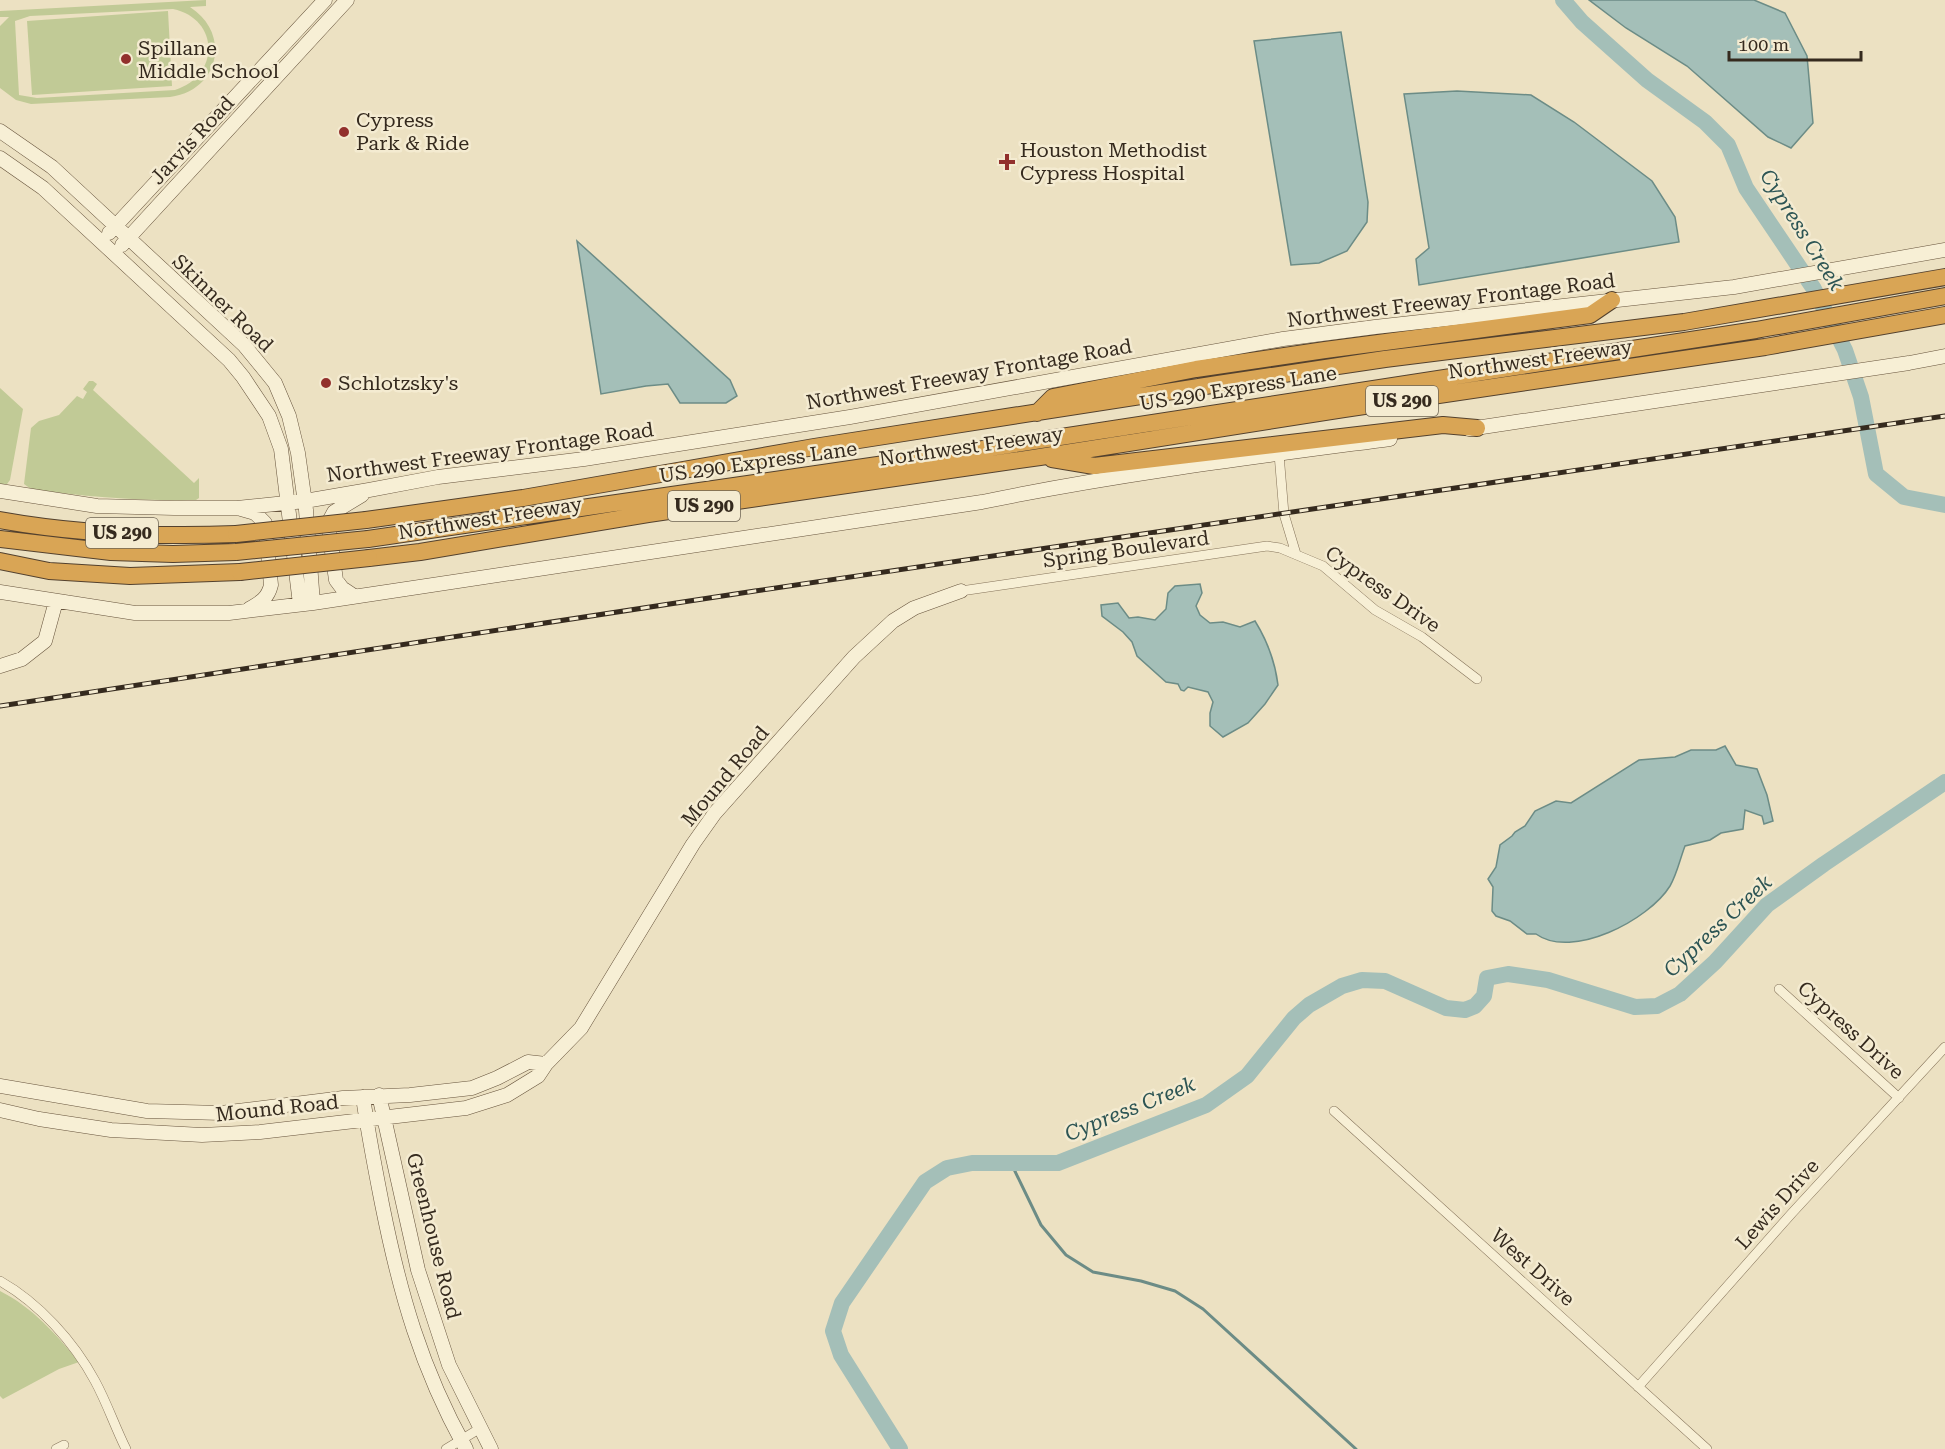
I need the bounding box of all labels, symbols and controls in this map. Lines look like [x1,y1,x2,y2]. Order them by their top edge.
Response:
scale bar [1729,24,1861,62]
text: 100 m [1738,34,1789,55]
place label: Spillane Middle School [138,36,279,83]
marker: Spillane Middle School [119,52,133,66]
street label: Jarvis Road [145,91,239,189]
place label: Cypress Park & Ride [356,108,469,155]
marker: Cypress Park & Ride [337,125,351,139]
place label: Houston Methodist Cypress Hospital [1020,138,1208,185]
marker: Houston Methodist Cypress Hospital [998,153,1016,171]
water label: Cypress Creek [1755,165,1849,296]
street label: Skinner Road [168,249,278,357]
street label: Northwest Freeway Frontage Road [1286,268,1617,332]
street label: Northwest Freeway Frontage Road [804,333,1134,414]
street label: Northwest Freeway [1446,334,1634,384]
street label: US 290 Express Lane [1138,361,1339,415]
place label: Schlotzsky's [338,371,458,395]
marker: Schlotzsky's [319,376,333,390]
road number: US 290 [1366,386,1438,416]
street label: Northwest Freeway Frontage Road [325,417,655,487]
street label: Northwest Freeway [877,421,1065,471]
street label: US 290 Express Lane [657,436,859,488]
road number: US 290 [668,491,740,521]
street label: Northwest Freeway [396,492,584,544]
road number: US 290 [86,518,158,548]
street label: Spring Boulevard [1041,525,1211,573]
street label: Cypress Drive [1321,541,1445,638]
street label: Mound Road [676,721,774,831]
water label: Cypress Creek [1659,870,1777,982]
street label: Cypress Drive [1793,976,1909,1084]
water label: Cypress Creek [1061,1072,1199,1146]
street label: Mound Road [214,1090,340,1126]
street label: Greenhouse Road [402,1150,466,1322]
street label: Lewis Drive [1730,1154,1824,1254]
street label: West Drive [1486,1223,1580,1311]

